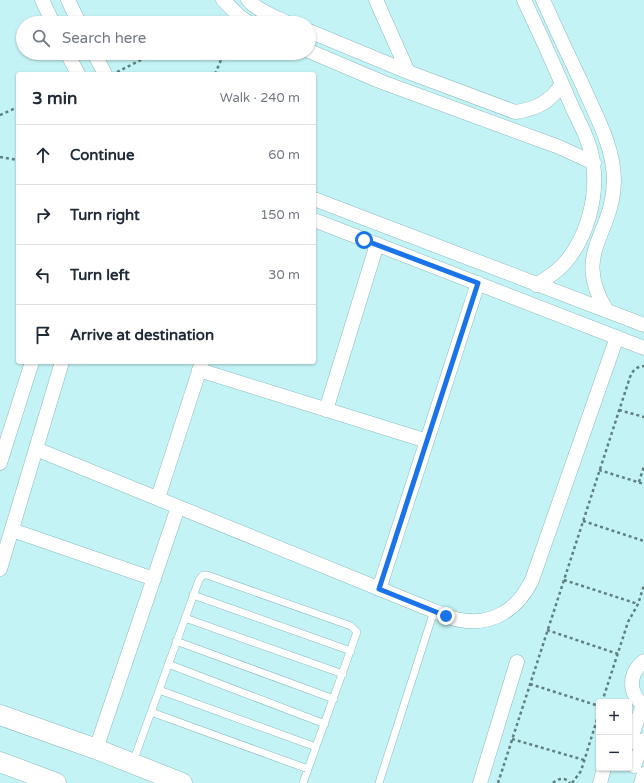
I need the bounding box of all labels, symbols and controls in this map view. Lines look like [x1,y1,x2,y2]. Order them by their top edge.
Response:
search box [16,16,316,60]
icon: search [30,27,52,49]
text: Search here [62,29,146,47]
text: 3 min [32,88,77,109]
text: Walk · 240 m [220,90,300,106]
icon: ahead [32,144,54,166]
text: Continue [70,146,134,164]
text: 60 m [268,147,300,163]
icon: right [32,204,54,226]
text: Turn right [70,206,140,224]
text: 150 m [260,207,300,223]
route start [355,231,373,249]
icon: left [32,264,54,286]
text: Turn left [70,266,130,284]
text: 30 m [268,267,300,283]
icon: arrive [32,324,54,346]
text: Arrive at destination [70,326,214,344]
route end [437,607,455,625]
map controls [596,699,632,771]
button: + [596,699,632,735]
button: − [596,735,632,771]

